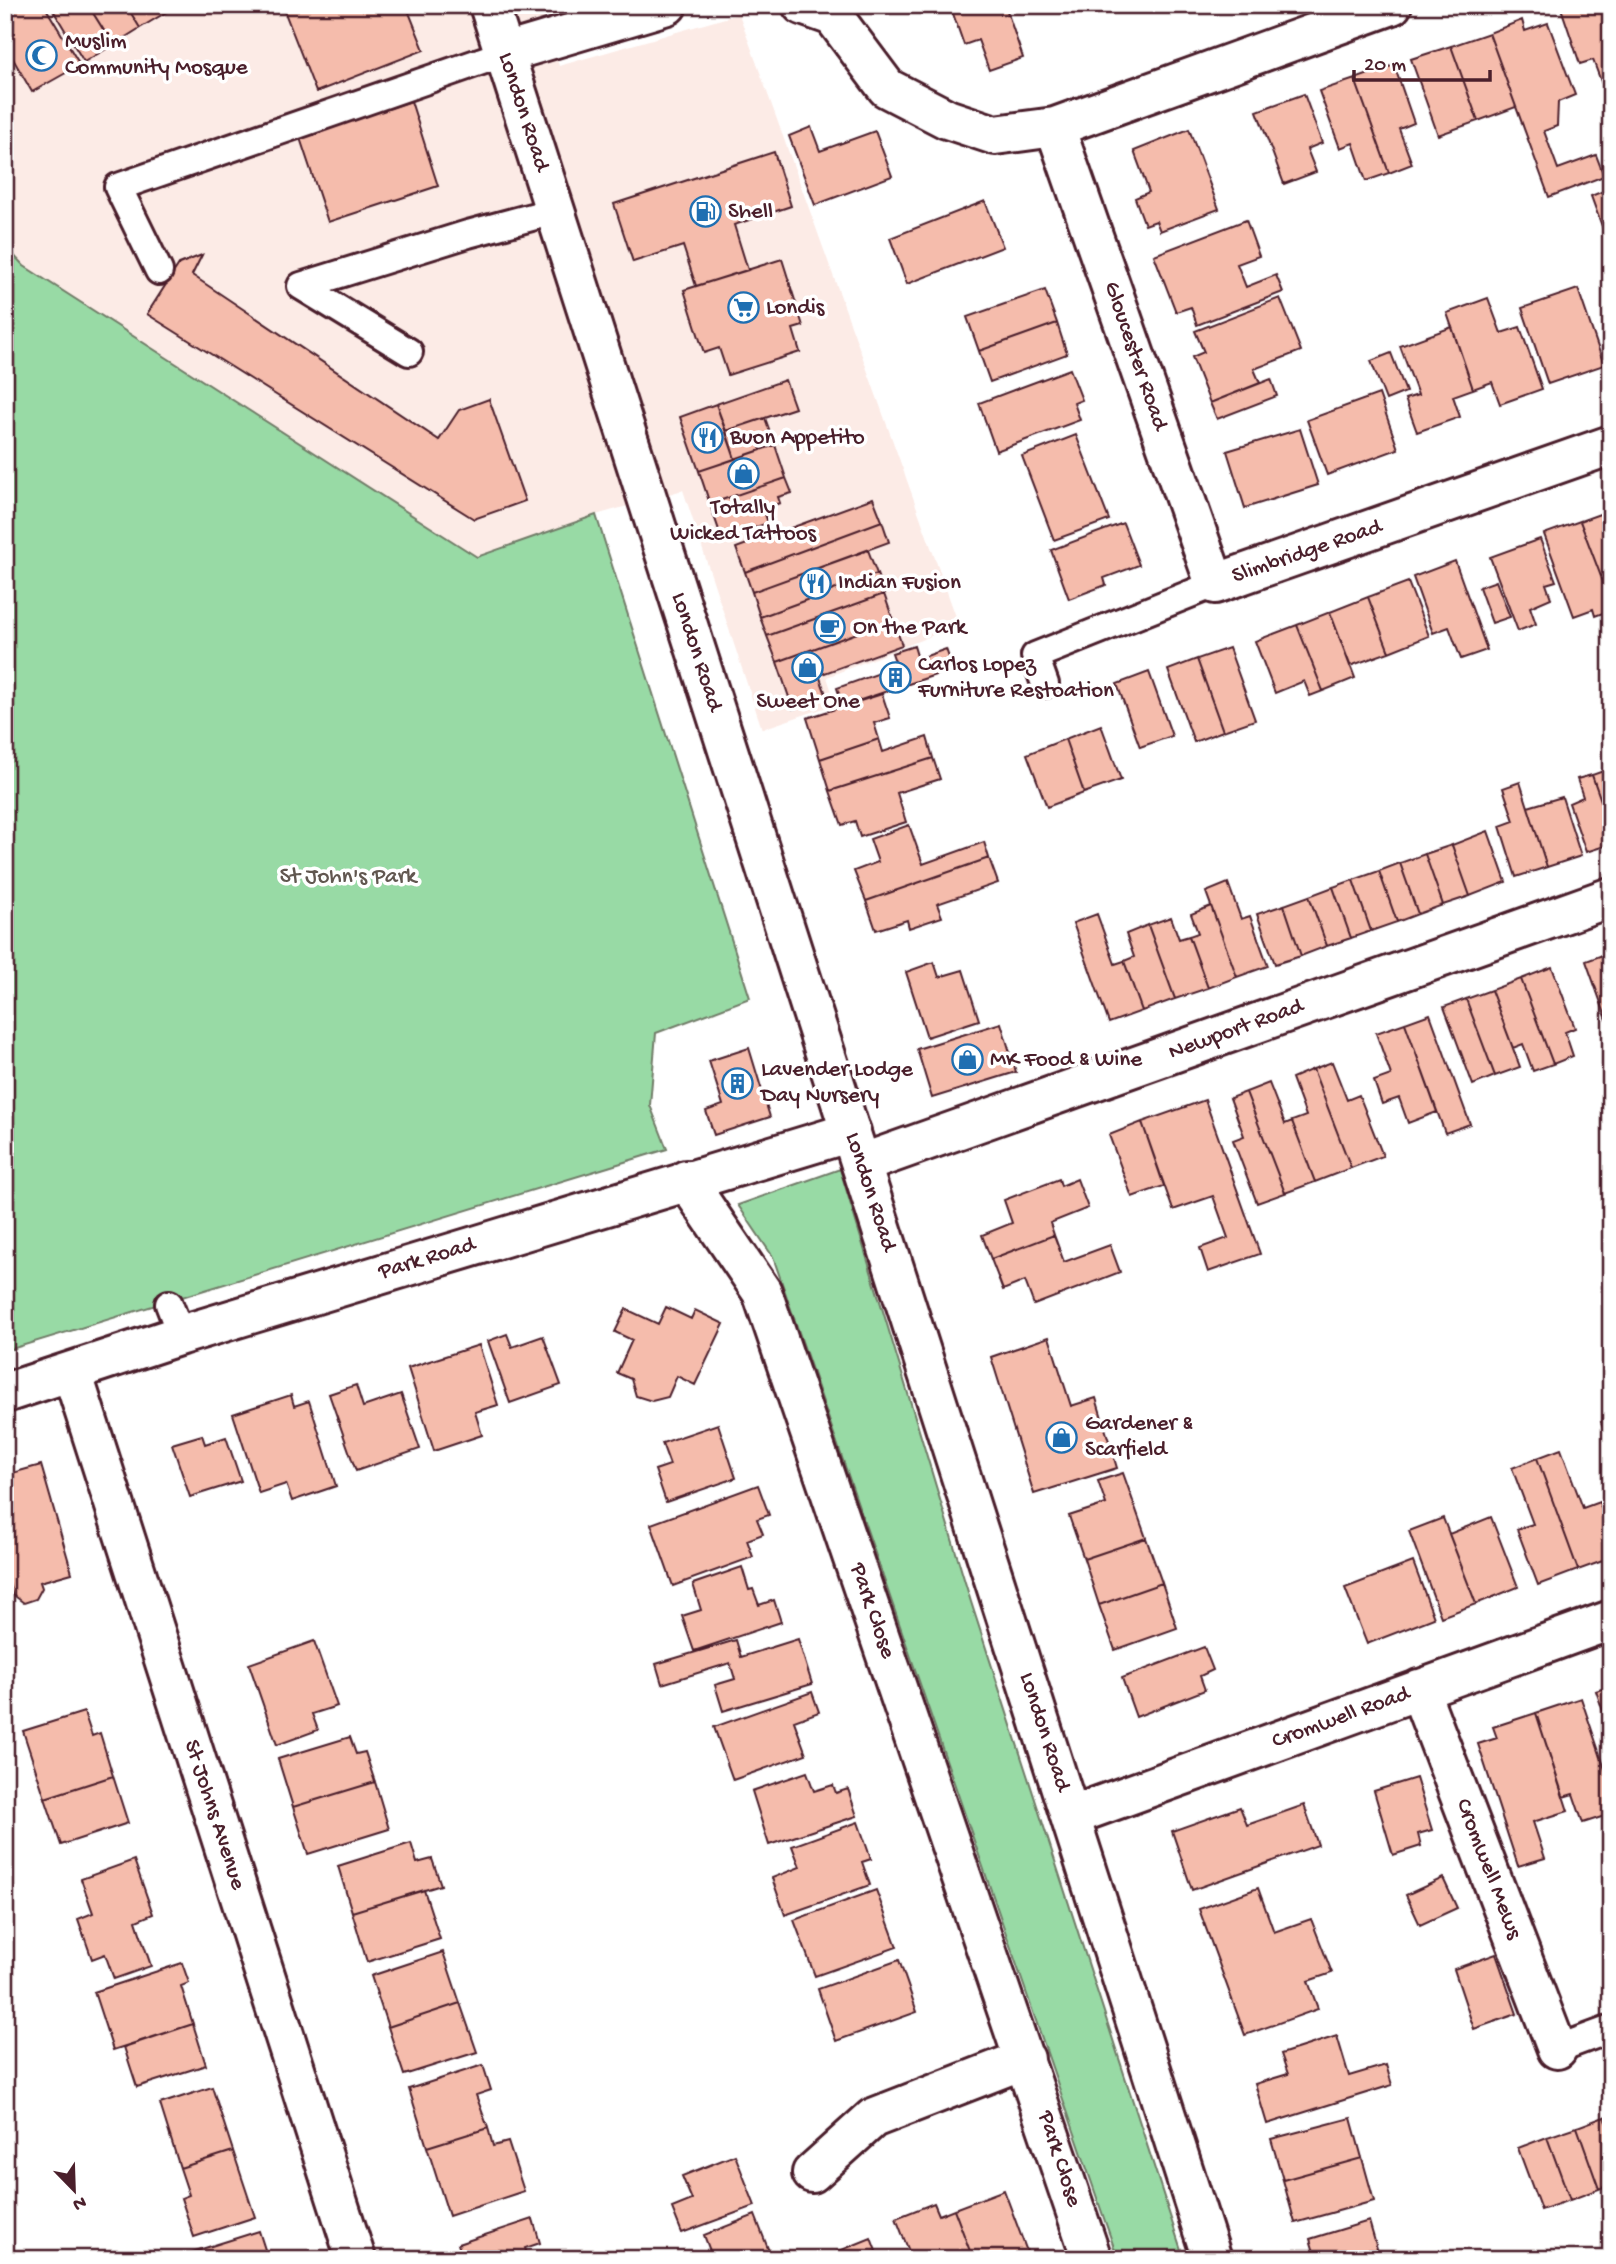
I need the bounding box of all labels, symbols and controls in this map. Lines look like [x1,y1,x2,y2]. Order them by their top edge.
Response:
place label: Muslim Community Mosque [65,29,249,82]
mosque icon: Muslim Community Mosque [25,38,59,72]
scale bar [1354,38,1490,82]
street label: London Road [491,49,555,176]
text: 20 m [1364,54,1406,79]
fuel station icon: Shell [688,195,722,229]
place label: Shell [728,199,773,226]
street label: Gloucester Road [1097,278,1174,435]
supermarket icon: Londis [726,291,760,325]
place label: Londis [766,295,825,322]
restaurant icon: Buon Appetito [690,421,724,455]
place label: Buon Appetito [729,425,865,452]
shop icon: Totally Wicked Tattoos [726,457,760,491]
place label: Totally Wicked Tattoos [670,495,817,548]
street label: Slimbridge Road [1229,513,1387,590]
restaurant icon: Indian Fusion [798,566,832,600]
place label: Indian Fusion [838,570,961,597]
street label: London Road [664,589,728,716]
cafe icon: On the Park [813,611,847,645]
place label: On the Park [853,615,969,642]
shop icon: Sweet One [791,651,825,685]
place label: Carlos Lopez Furniture Restoation [917,652,1114,705]
building icon: Carlos Lopez Furniture Restoation [878,661,912,695]
place label: Sweet One [756,689,861,716]
park label: St John's Park [280,864,419,891]
street label: Newport Road [1165,993,1308,1067]
shop icon: MK Food & Wine [950,1043,984,1077]
place label: MK Food & Wine [990,1047,1143,1074]
place label: Lavender Lodge Day Nursery [759,1057,914,1110]
building icon: Lavender Lodge Day Nursery [721,1066,755,1100]
street label: London Road [838,1129,902,1256]
street label: Park Road [374,1231,480,1287]
place label: Gardener & Scarfield [1085,1411,1193,1464]
shop icon: Gardener & Scarfield [1045,1420,1079,1454]
street label: Park Close [843,1559,901,1663]
street label: London Road [1012,1669,1076,1796]
street label: Cromwell Road [1269,1680,1415,1755]
street label: St Johns Avenue [177,1737,251,1894]
street label: Cromwell Mews [1449,1795,1527,1944]
street label: Park Close [1031,2107,1088,2211]
north arrow [38,2156,108,2226]
text: N [69,2189,89,2215]

